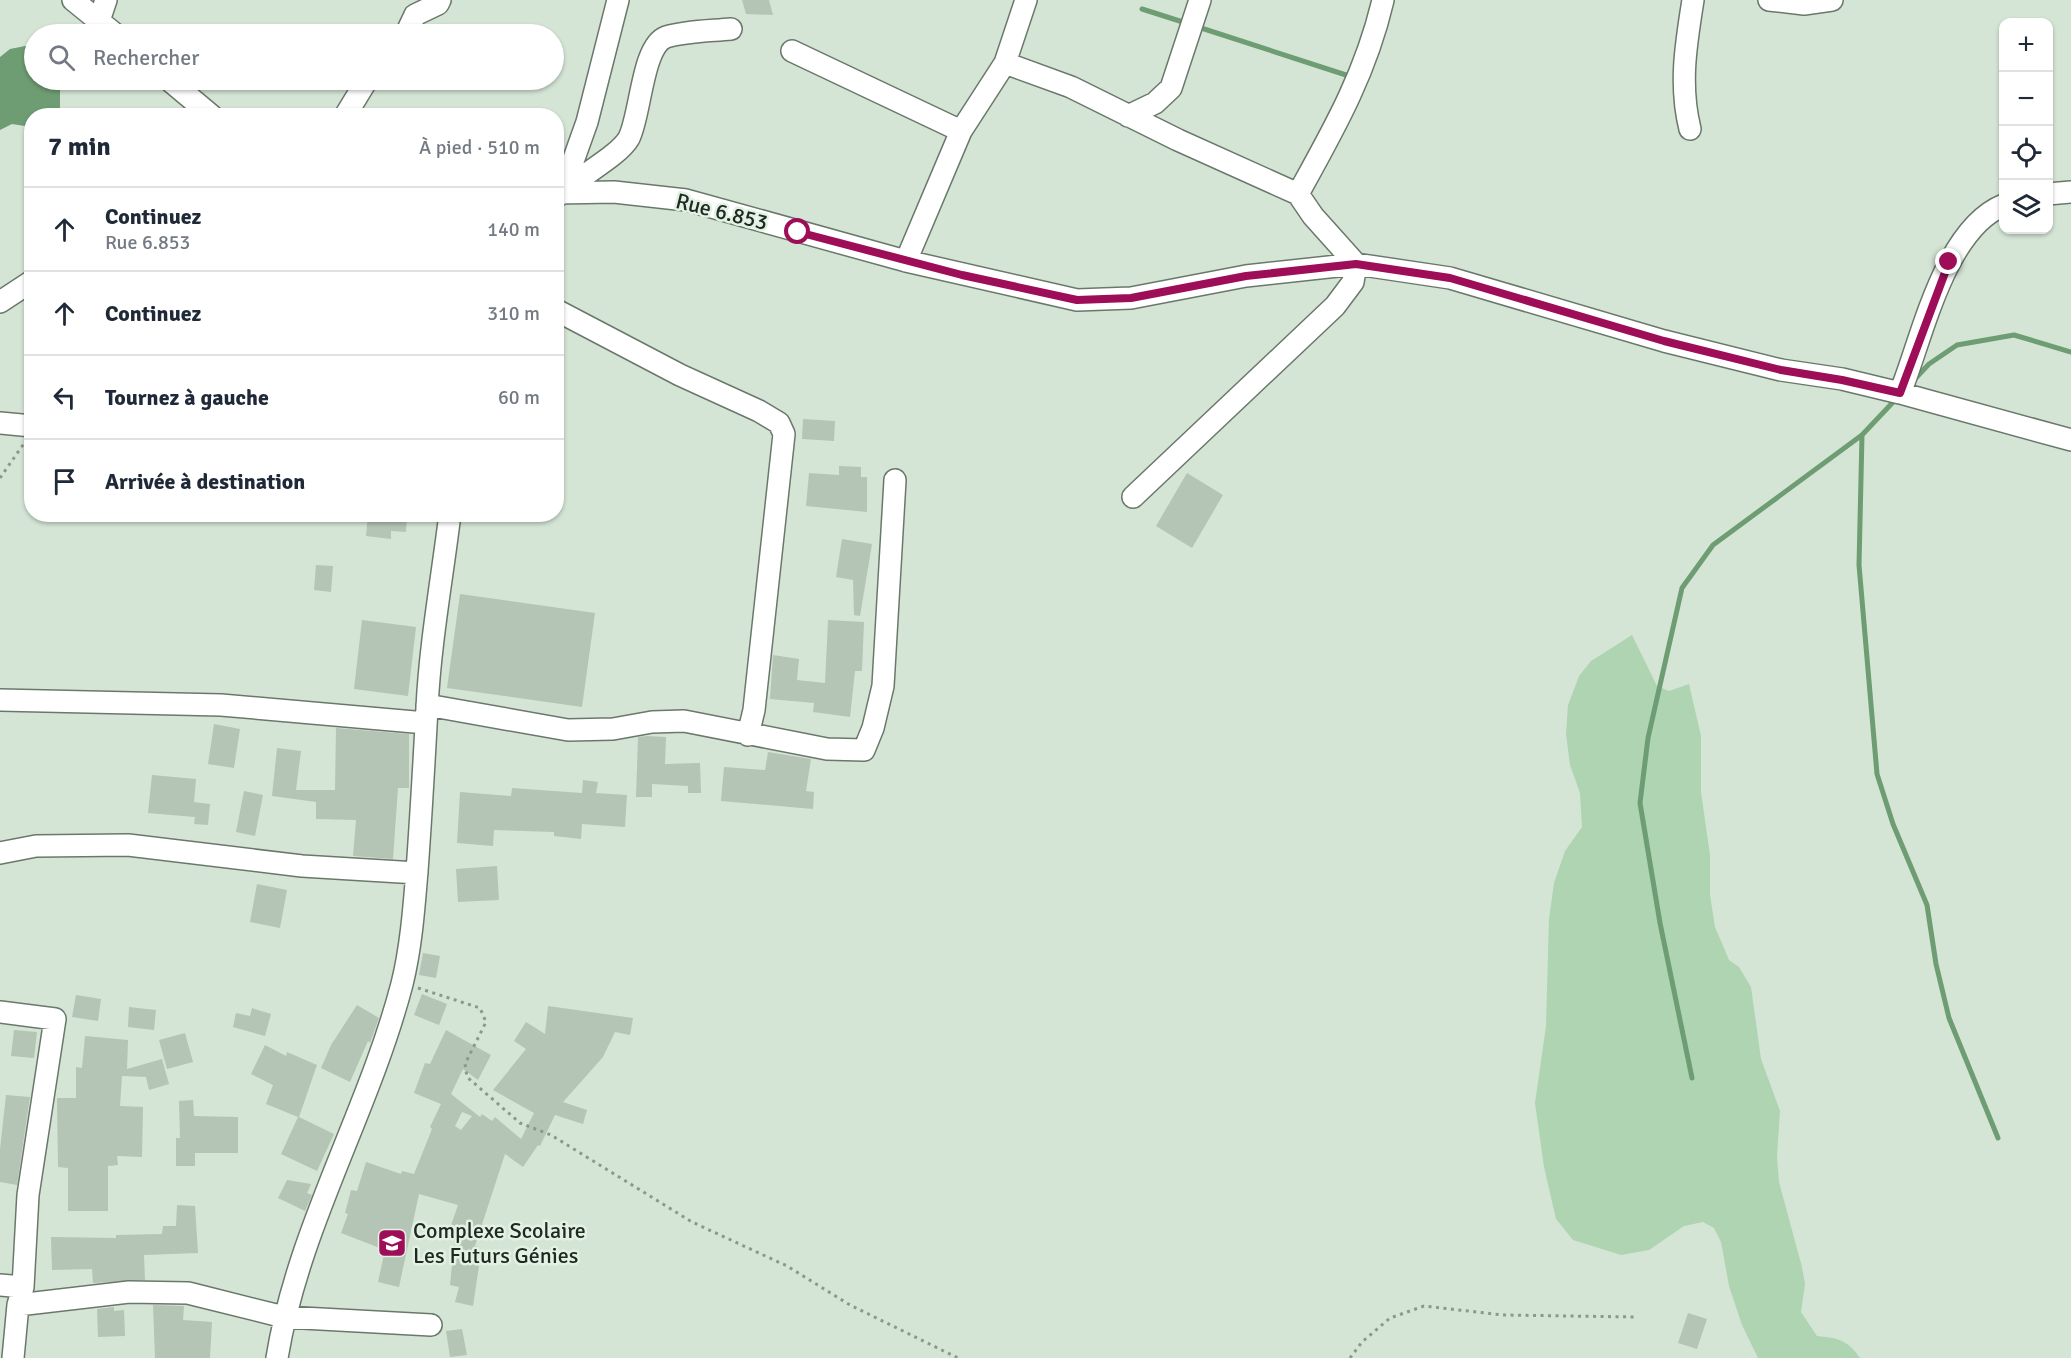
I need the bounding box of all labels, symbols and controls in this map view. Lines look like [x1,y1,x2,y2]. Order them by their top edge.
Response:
map controls [1999,18,2053,234]
button: + [1999,18,2053,72]
search box [24,24,564,90]
icon: search [45,41,78,74]
text: Rechercher [93,44,199,71]
button: − [1999,72,2053,126]
button: locate [1999,126,2053,180]
text: 7 min [48,131,111,163]
text: À pied · 510 m [419,135,540,160]
button: layers [1999,180,2053,234]
street label: Rue 6.853 [673,187,771,236]
text: Continuez [105,203,201,230]
icon: ahead [48,213,81,246]
text: 140 m [487,217,540,242]
route start [784,218,810,244]
text: Rue 6.853 [105,230,190,255]
route end [1935,248,1961,274]
icon: ahead [48,297,81,330]
text: Continuez [105,300,201,327]
text: 310 m [487,301,540,326]
icon: left [48,381,81,414]
text: Tournez à gauche [105,384,269,411]
text: 60 m [498,385,540,410]
icon: arrive [48,465,81,498]
text: Arrivée à destination [105,468,305,495]
place label: Complexe Scolaire Les Futurs Génies [413,1217,586,1269]
school or university icon: Complexe Scolaire Les Futurs Génies [376,1227,408,1259]

